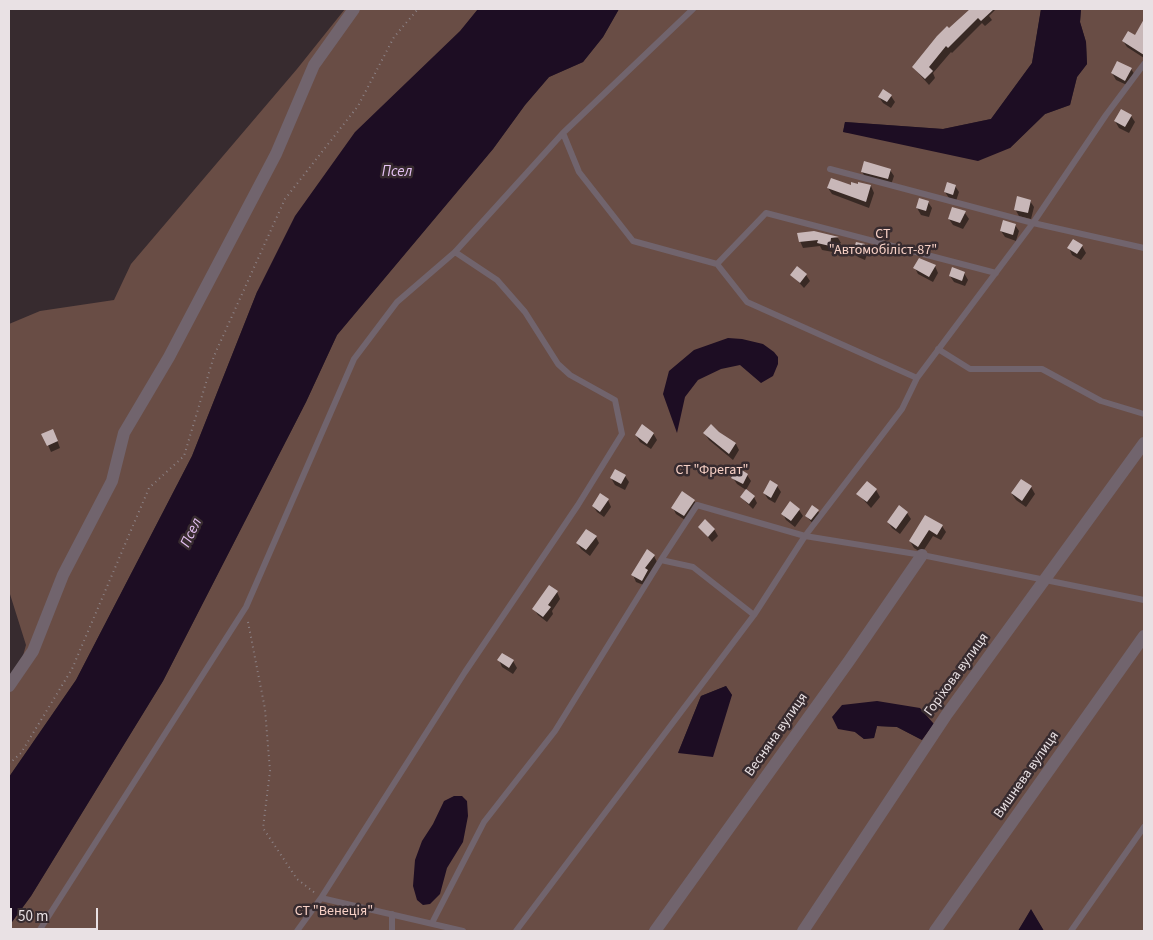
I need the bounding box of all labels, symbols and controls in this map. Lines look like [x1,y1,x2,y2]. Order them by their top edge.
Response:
water label: Псел [382,164,412,182]
park label: СТ "Автомобiлiст-87" [829,227,937,260]
park label: СТ "Фрегат" [675,463,749,479]
water label: Псел [177,515,207,551]
street label: Горіхова вулиця [921,630,993,720]
street label: Весняна вулиця [742,690,812,780]
street label: Вишнева вулиця [991,728,1063,822]
scale bar [12,898,100,930]
park label: СТ "Венеція" [295,904,373,920]
text: 50 m [18,906,48,927]

